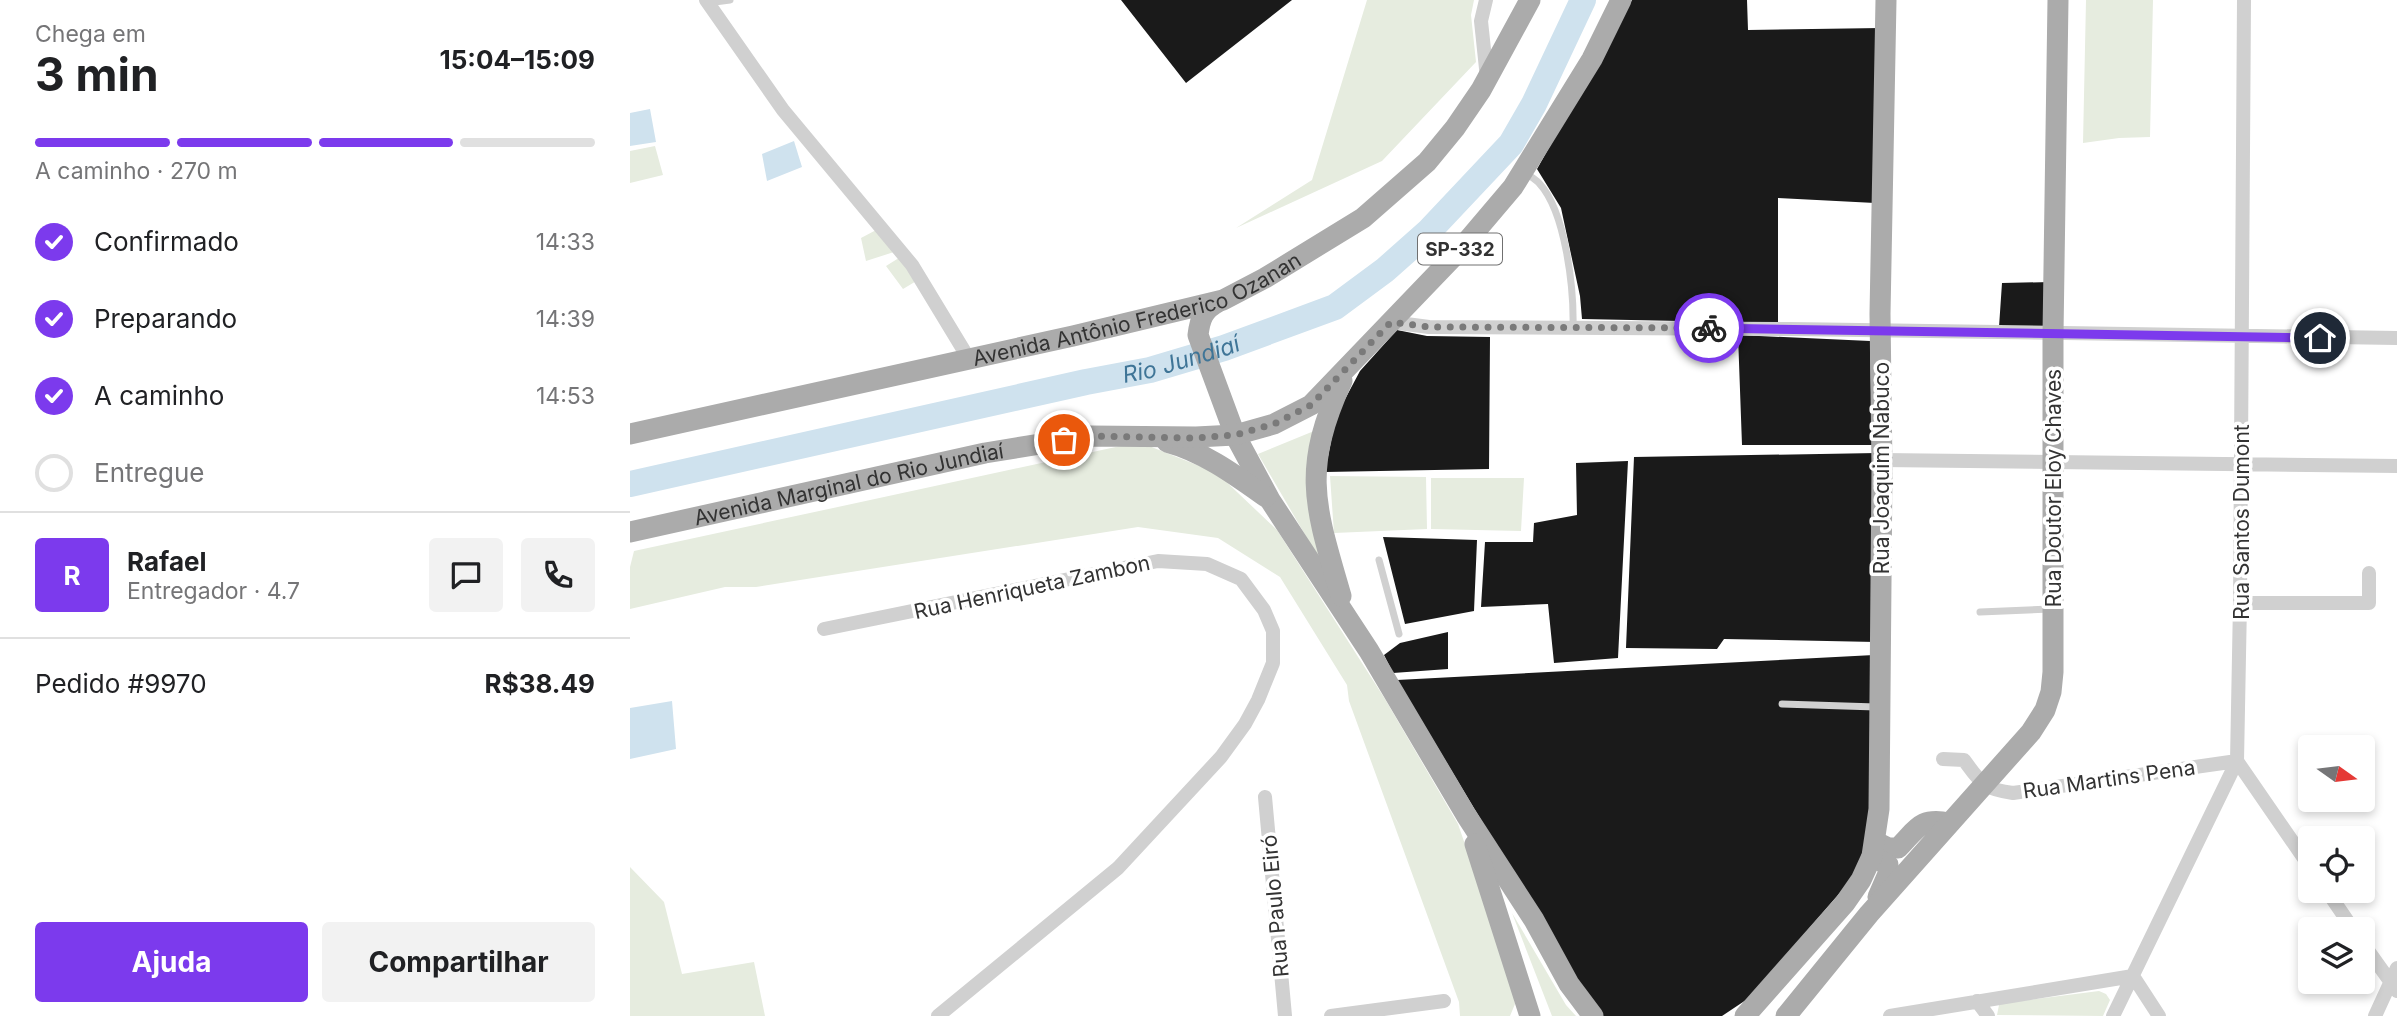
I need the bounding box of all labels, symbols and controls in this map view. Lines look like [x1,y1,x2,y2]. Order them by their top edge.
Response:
text: Chega em [35,20,146,48]
text: 15:04–15:09 [439,44,595,75]
text: 3 min [35,46,159,102]
text: A caminho · 270 m [35,157,238,185]
icon: check [35,223,73,261]
text: Confirmado [94,226,239,257]
text: 14:33 [536,228,595,256]
road number: SP-332 [1418,233,1502,264]
street label: Avenida Antônio Frederico Ozanan [970,247,1305,370]
courier [1674,293,1744,363]
icon: check [35,300,73,338]
text: Preparando [94,303,237,334]
text: 14:39 [536,305,595,333]
pin [2290,308,2350,368]
icon: bike [1690,309,1728,347]
icon: home [2301,319,2339,357]
water label: Rio Jundiaí [1120,329,1246,389]
street label: Rua Joaquim Nabuco [1869,362,1894,574]
street label: Rua Doutor Eloy Chaves [2041,369,2066,607]
icon: check [35,377,73,415]
text: A caminho [94,380,224,411]
text: 14:53 [536,382,595,410]
pin [1034,410,1094,470]
icon: bag [1045,421,1083,459]
street label: Rua Santos Dumont [2229,424,2254,620]
street label: Avenida Marginal do Rio Jundiaí [691,438,1006,530]
text: Entregue [94,457,205,488]
button: chat [429,538,503,612]
button: phone [521,538,595,612]
text: Rafael [127,546,207,577]
street label: Rua Henriqueta Zambon [912,550,1152,624]
text: R [63,560,81,591]
text: Entregador · 4.7 [127,577,300,605]
text: Pedido #9970 [35,668,207,699]
text: R$38.49 [485,668,595,699]
north arrow [2298,735,2375,812]
map controls [2298,735,2375,994]
street label: Rua Martins Pena [2021,755,2197,803]
button: locate [2298,826,2375,903]
street label: Rua Paulo Eiró [1256,834,1294,978]
button: layers [2298,917,2375,994]
button: Ajuda [35,922,308,1002]
button: Compartilhar [322,922,595,1002]

